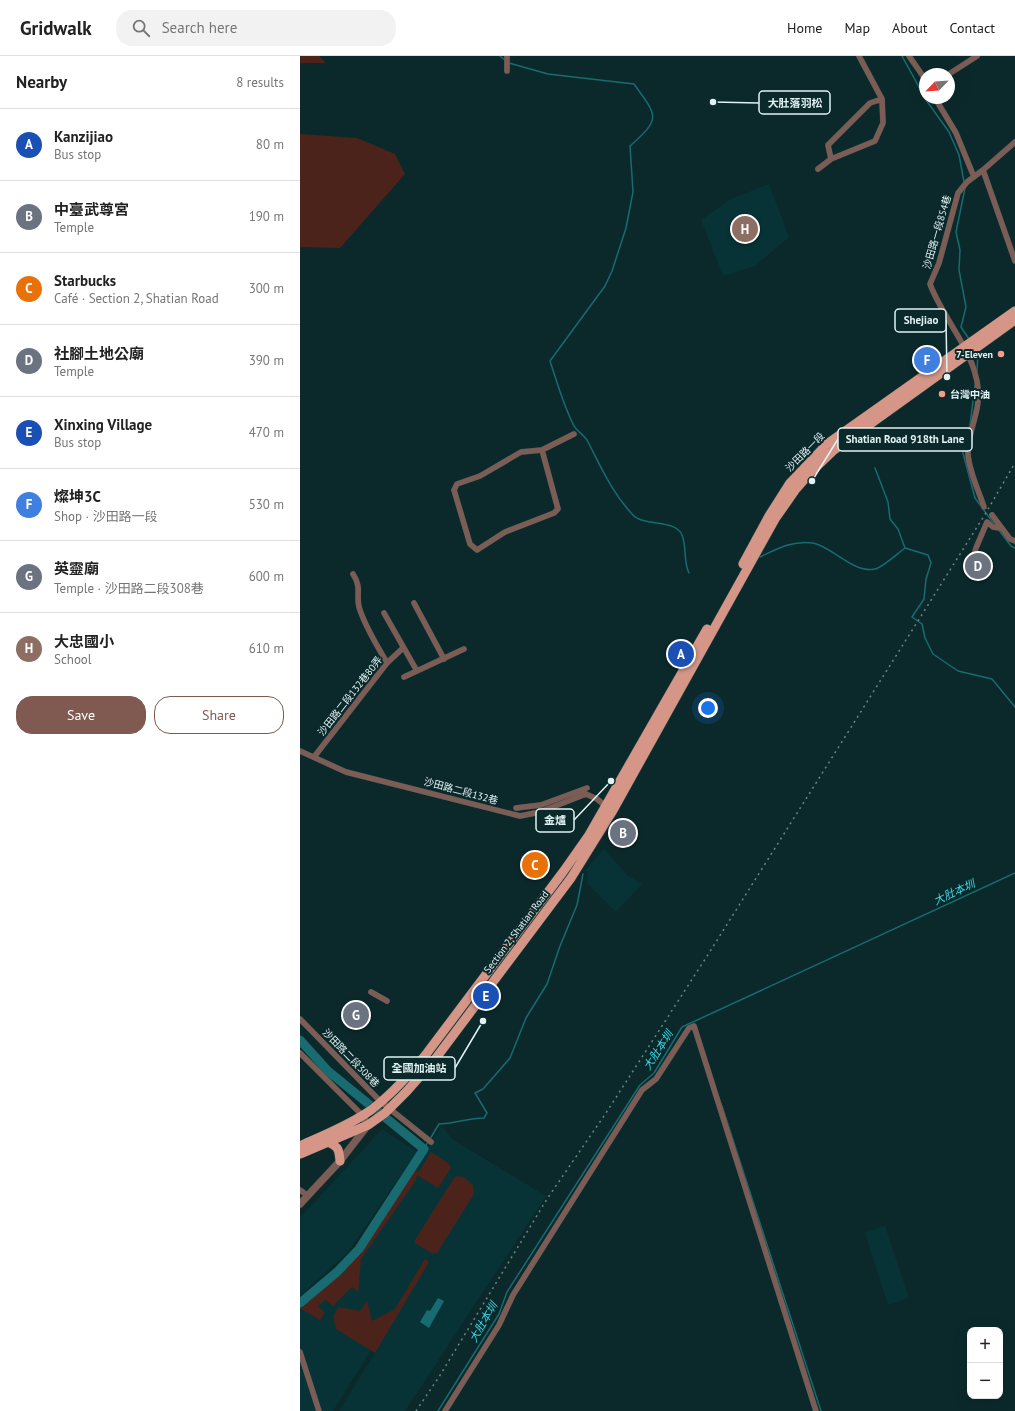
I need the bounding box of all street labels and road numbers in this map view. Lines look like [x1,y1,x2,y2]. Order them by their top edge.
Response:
street label: 沙田路一段854巷 [920,194,954,270]
street label: 沙田路一段 [783,430,827,474]
street label: 沙田路二段132巷80弄 [315,654,385,738]
street label: 沙田路二段132巷 [422,775,500,807]
street label: Section 2, Shatian Road [481,888,551,976]
street label: 沙田路二段308巷 [320,1026,382,1090]

